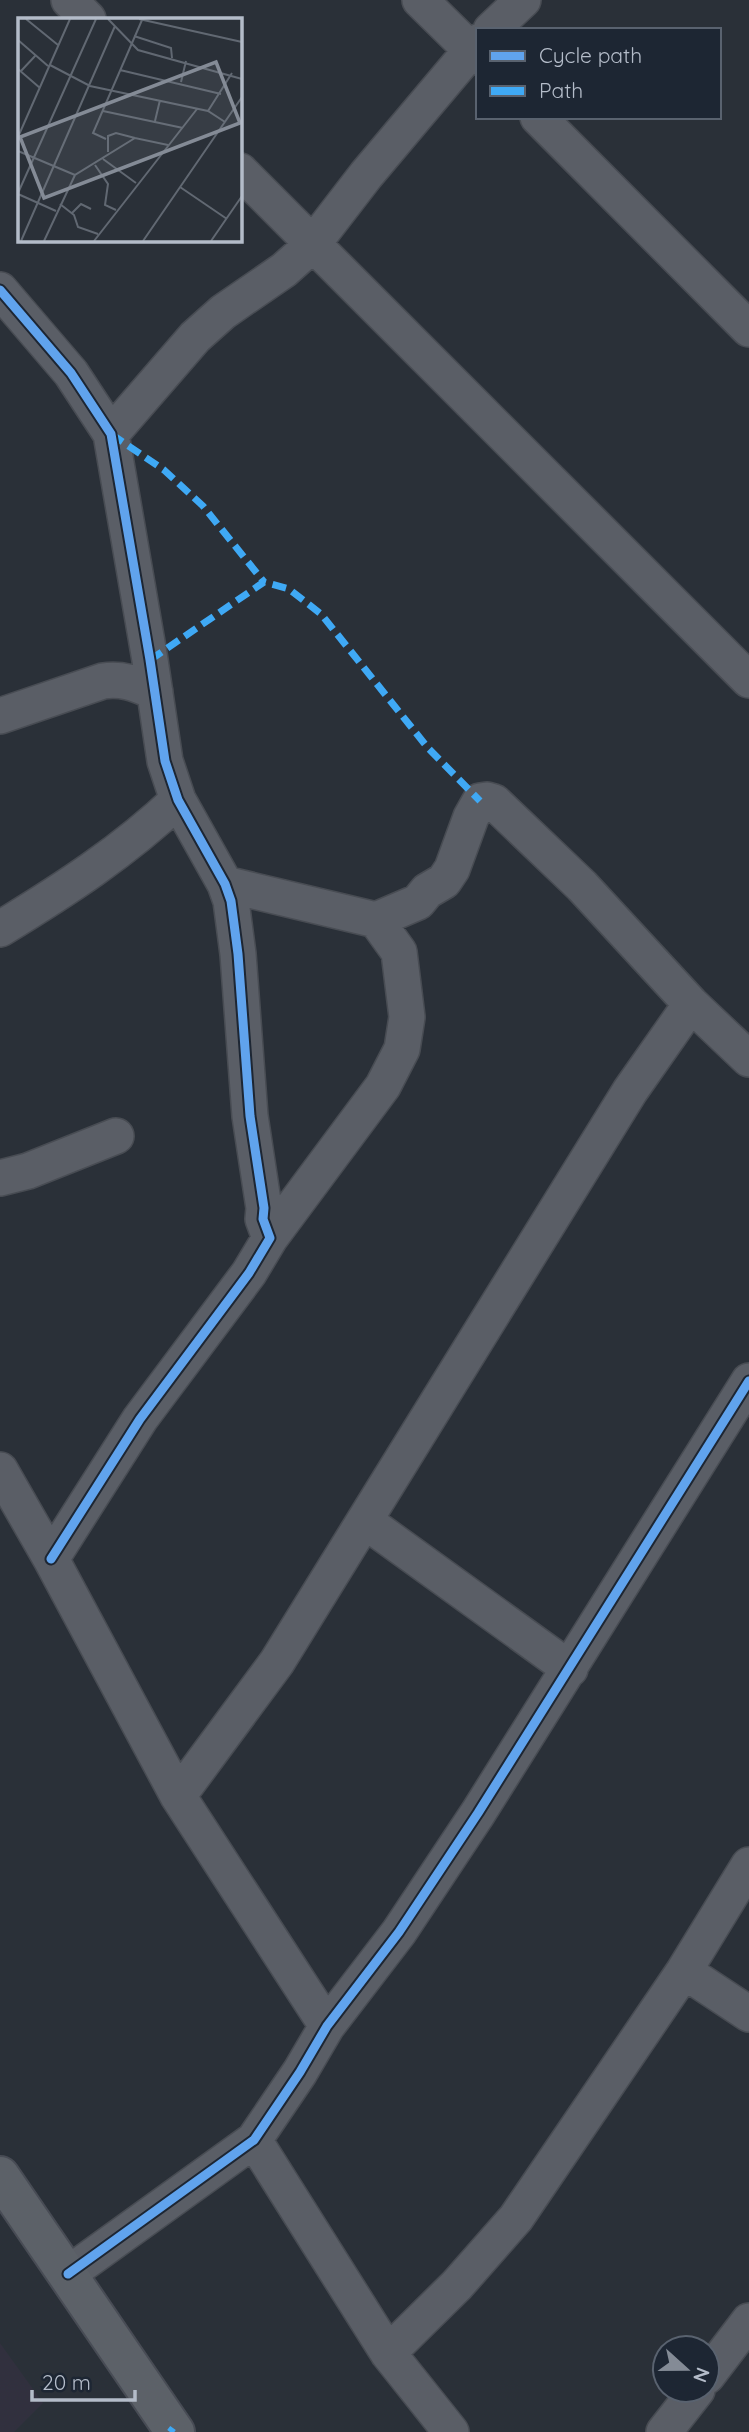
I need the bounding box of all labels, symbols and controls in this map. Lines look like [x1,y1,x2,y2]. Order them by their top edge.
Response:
inset map [18,18,242,242]
legend [476,28,721,119]
text: Cycle path [539,42,642,68]
text: Path [539,77,583,103]
north arrow [651,2334,721,2404]
scale bar [32,2358,135,2402]
text: N [688,2364,716,2386]
text: 20 m [42,2369,91,2395]

